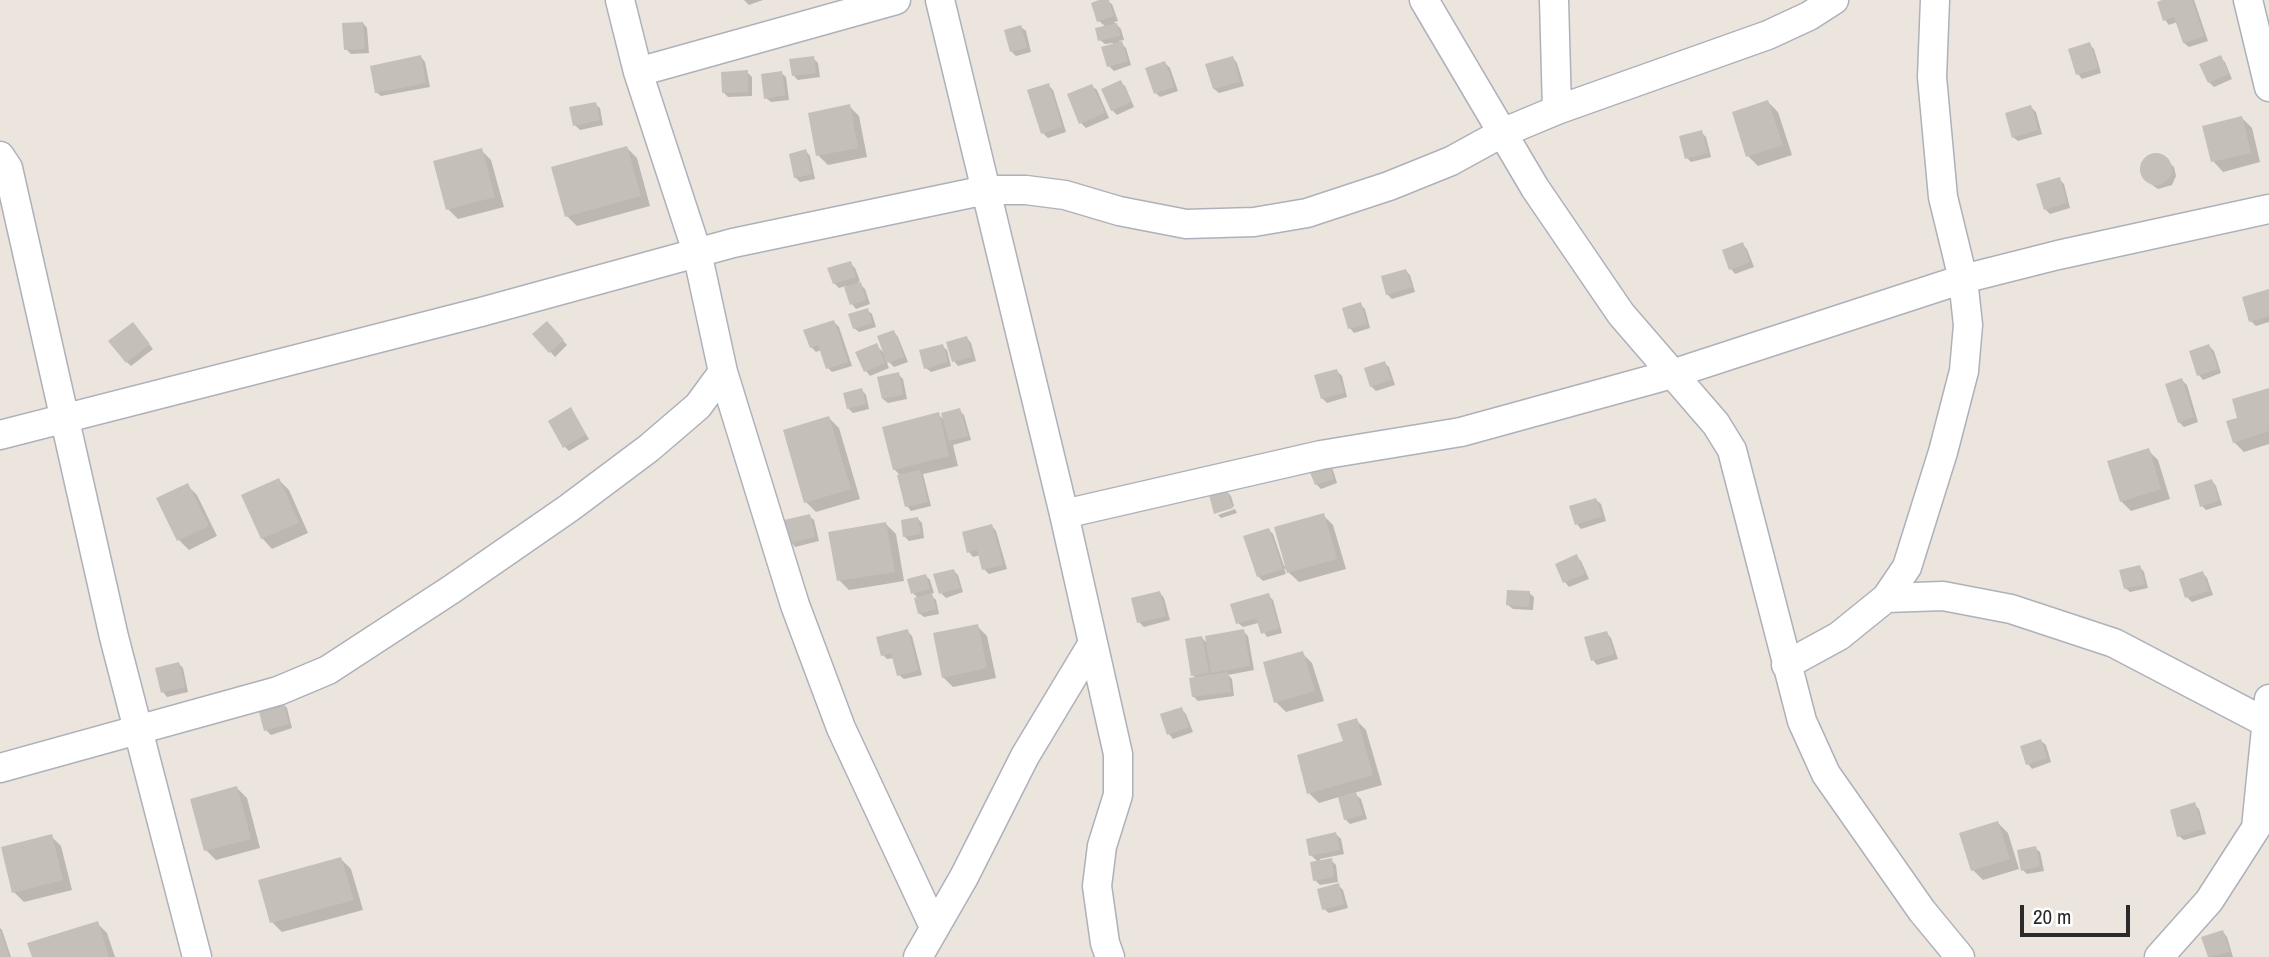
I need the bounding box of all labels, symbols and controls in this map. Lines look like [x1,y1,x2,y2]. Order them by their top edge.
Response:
scale bar [2024,890,2134,934]
text: 20 m [2033,902,2071,931]

